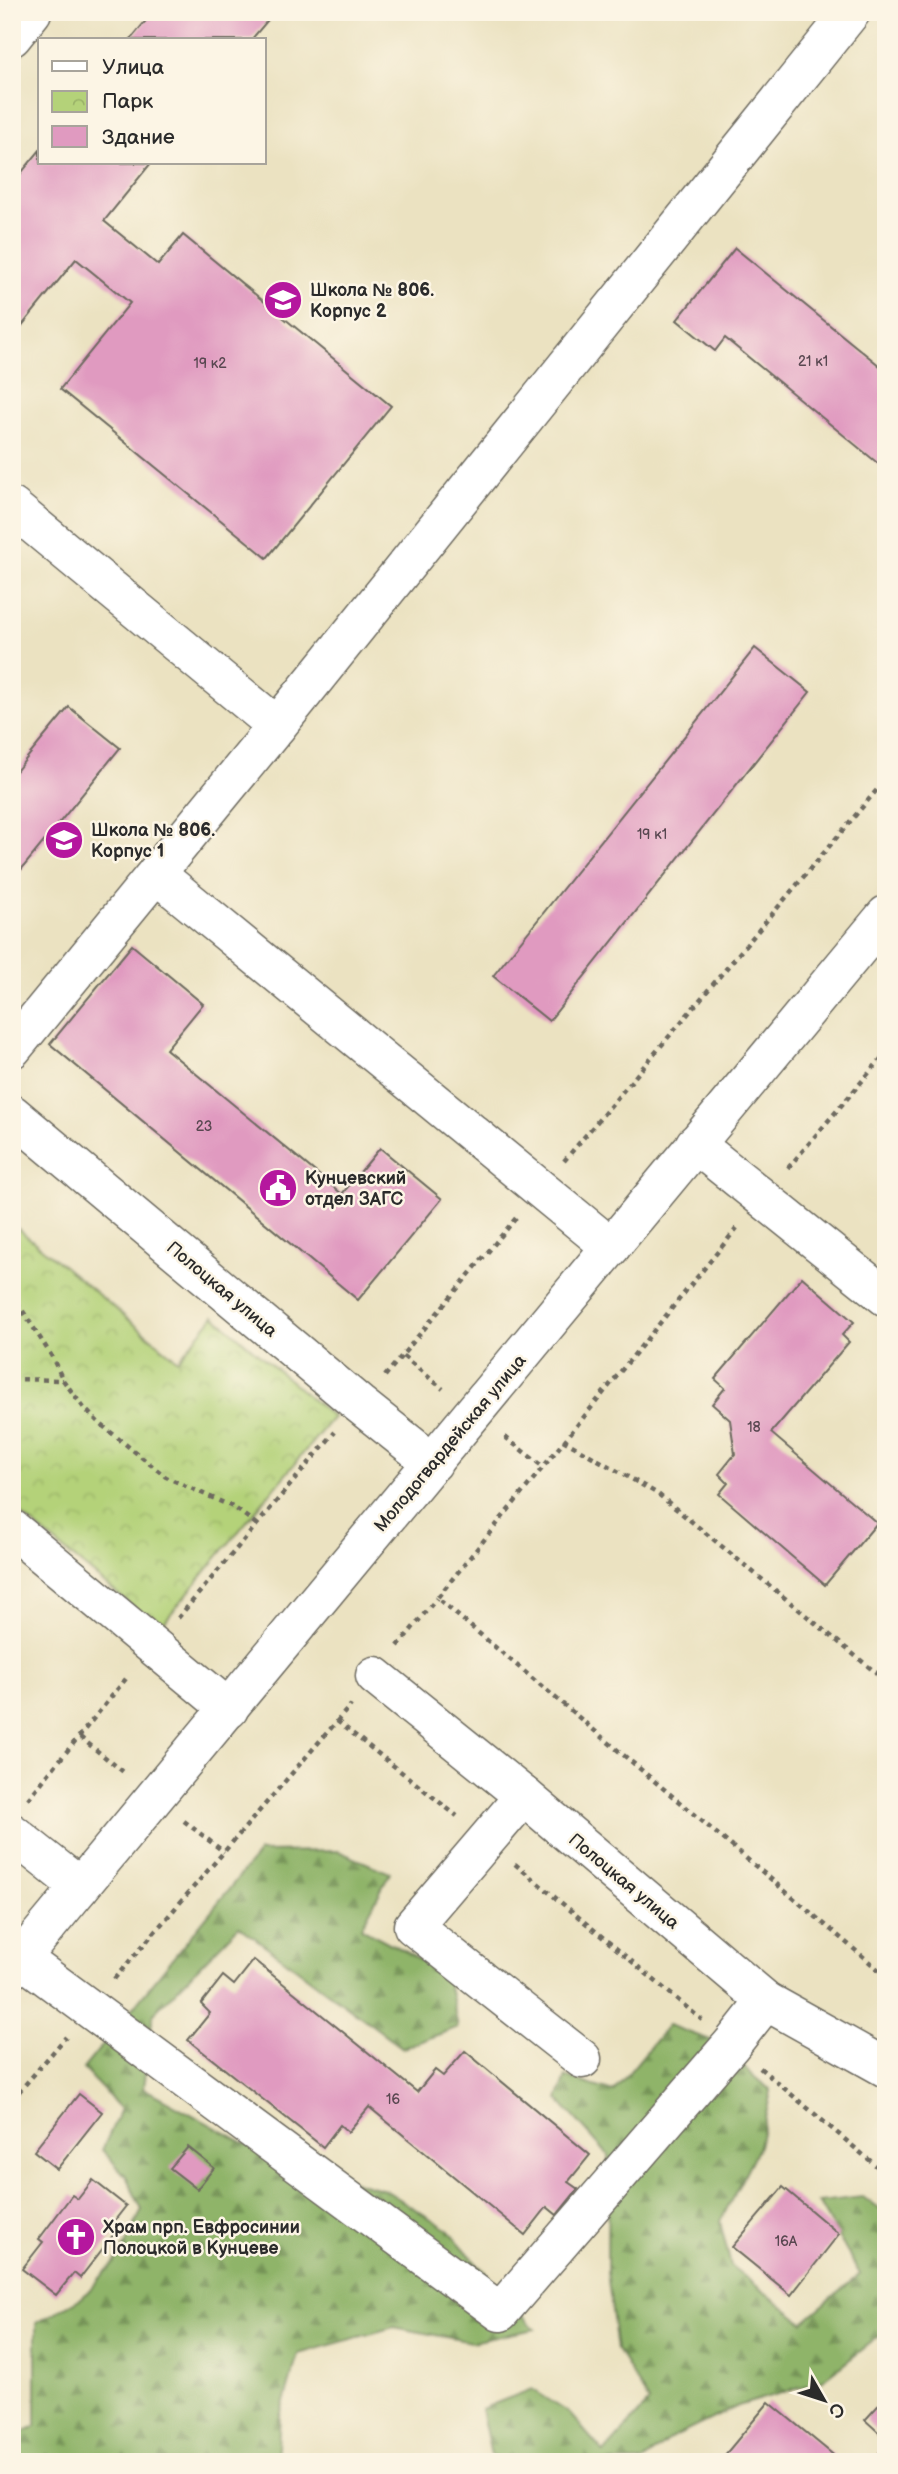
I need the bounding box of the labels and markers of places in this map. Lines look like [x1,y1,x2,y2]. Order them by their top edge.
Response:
school or university icon: Школа № 806. Корпус 2 [262,279,304,321]
place label: Школа № 806. Корпус 2 [310,280,434,322]
school or university icon: Школа № 806. Корпус 1 [43,819,85,861]
place label: Школа № 806. Корпус 1 [91,820,215,862]
public building icon: Кунцевский отдел ЗАГС [257,1167,299,1209]
place label: Кунцевский отдел ЗАГС [305,1168,406,1210]
church icon: Храм прп. Евфросинии Полоцкой в Кунцеве [55,2216,97,2258]
place label: Храм прп. Евфросинии Полоцкой в Кунцеве [102,2217,300,2259]

